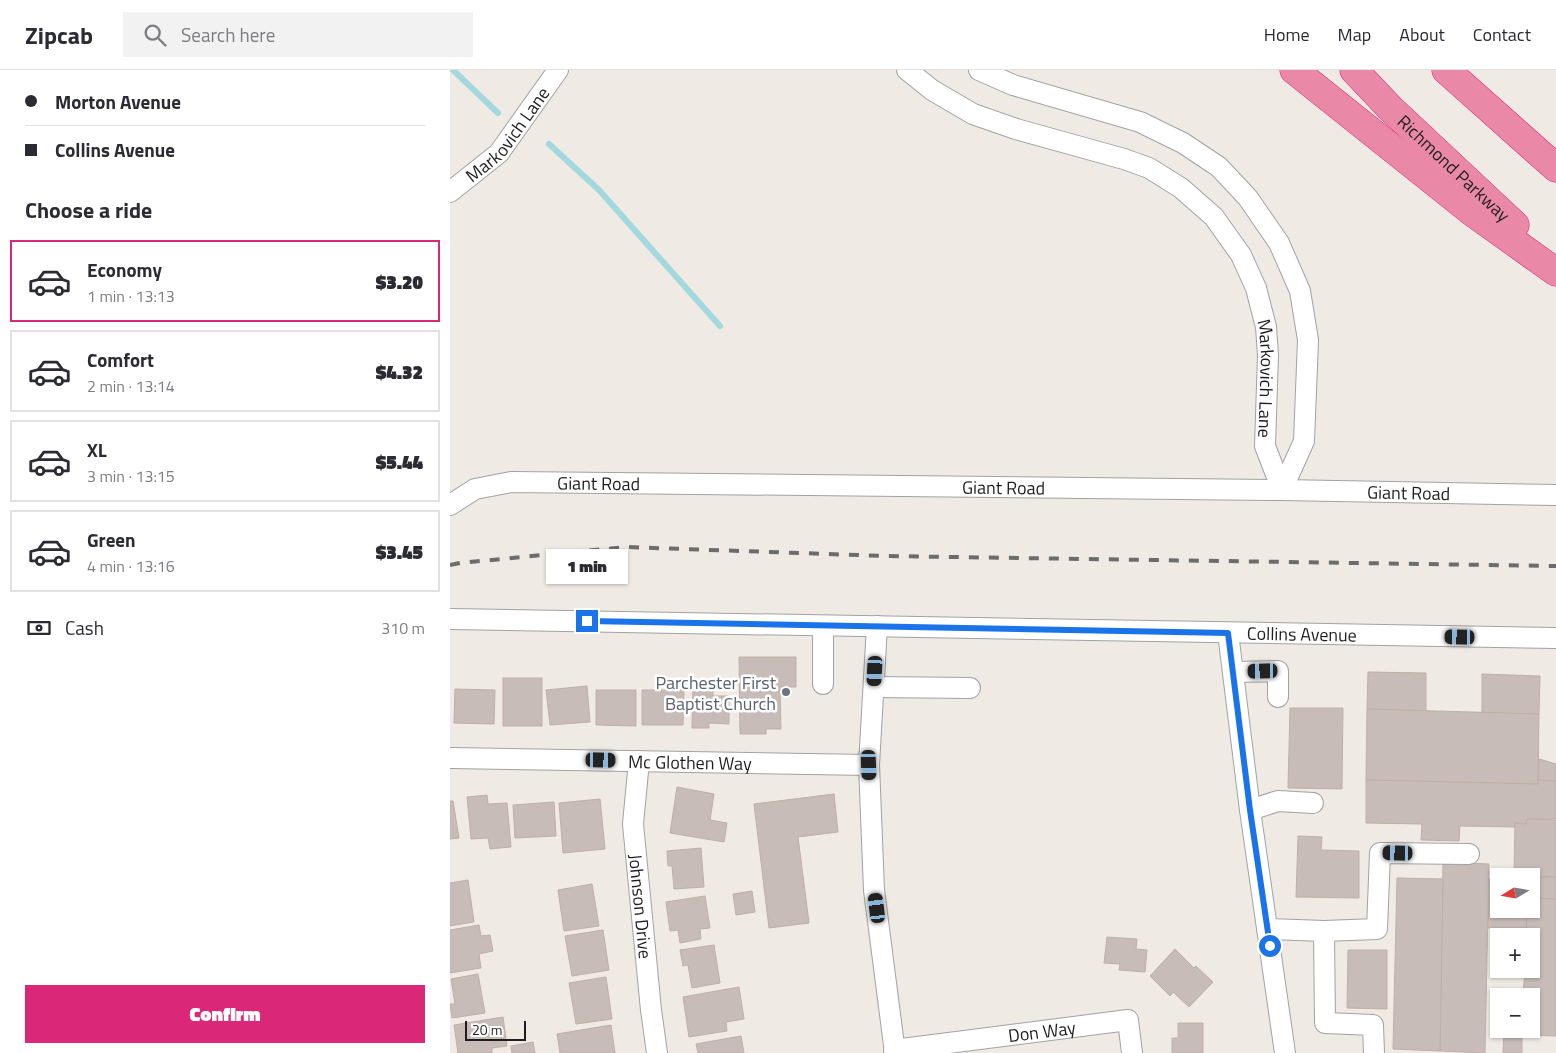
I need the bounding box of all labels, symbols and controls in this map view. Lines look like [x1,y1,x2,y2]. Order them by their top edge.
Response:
search box [123,12,473,57]
text: Zipcab [25,17,93,53]
text: Search here [181,20,275,49]
icon: search [141,21,169,49]
text: Home [1264,21,1310,48]
text: Map [1338,21,1371,48]
text: About [1399,21,1445,48]
text: Contact [1473,21,1531,48]
street label: Markovich Lane [459,81,556,188]
text: Morton Avenue [55,87,181,116]
street label: Richmond Parkway [1391,108,1517,228]
text: Collins Avenue [55,135,175,164]
text: Choose a ride [25,193,152,227]
text: Economy [87,255,162,284]
icon: car [27,259,72,304]
text: $3.20 [376,267,423,296]
text: 1 min · 13:13 [87,284,175,308]
street label: Markovich Lane [1251,316,1282,438]
text: Comfort [87,345,154,374]
icon: car [27,349,72,394]
text: $4.32 [376,357,423,386]
text: 2 min · 13:14 [87,374,175,398]
text: XL [87,435,107,464]
icon: car [27,439,72,484]
text: $5.44 [376,447,423,476]
text: 3 min · 13:15 [87,464,175,488]
street label: Giant Road [557,469,640,497]
street label: Giant Road [962,473,1045,501]
street label: Giant Road [1367,478,1450,507]
text: Green [87,525,136,554]
icon: car [27,529,72,574]
text: $3.45 [376,537,423,566]
callout: 1 min [546,548,628,584]
text: 4 min · 13:16 [87,554,175,578]
text: 1 min [567,554,607,578]
route end [576,610,598,632]
text: Cash [65,613,104,642]
icon: cash [25,614,53,642]
text: 310 m [381,616,425,640]
street label: Collins Avenue [1247,619,1357,648]
car [1444,629,1475,645]
car [866,656,883,686]
car [1247,663,1278,679]
place label: Parchester First Baptist Church [655,669,777,717]
marker: Parchester First Baptist Church [780,686,792,698]
street label: Mc Glothen Way [628,747,752,777]
car [860,750,877,780]
car [585,752,616,768]
car [1382,845,1413,861]
street label: Johnson Drive [622,853,659,960]
north arrow [1490,868,1540,918]
map controls [1490,868,1540,1038]
car [867,892,886,924]
button: + [1490,928,1540,978]
route start [1259,935,1281,957]
button: Confirm [25,985,425,1043]
button: − [1490,988,1540,1038]
street label: Don Way [1006,1013,1078,1049]
scale bar [465,1018,526,1041]
text: 20 m [472,1019,502,1040]

